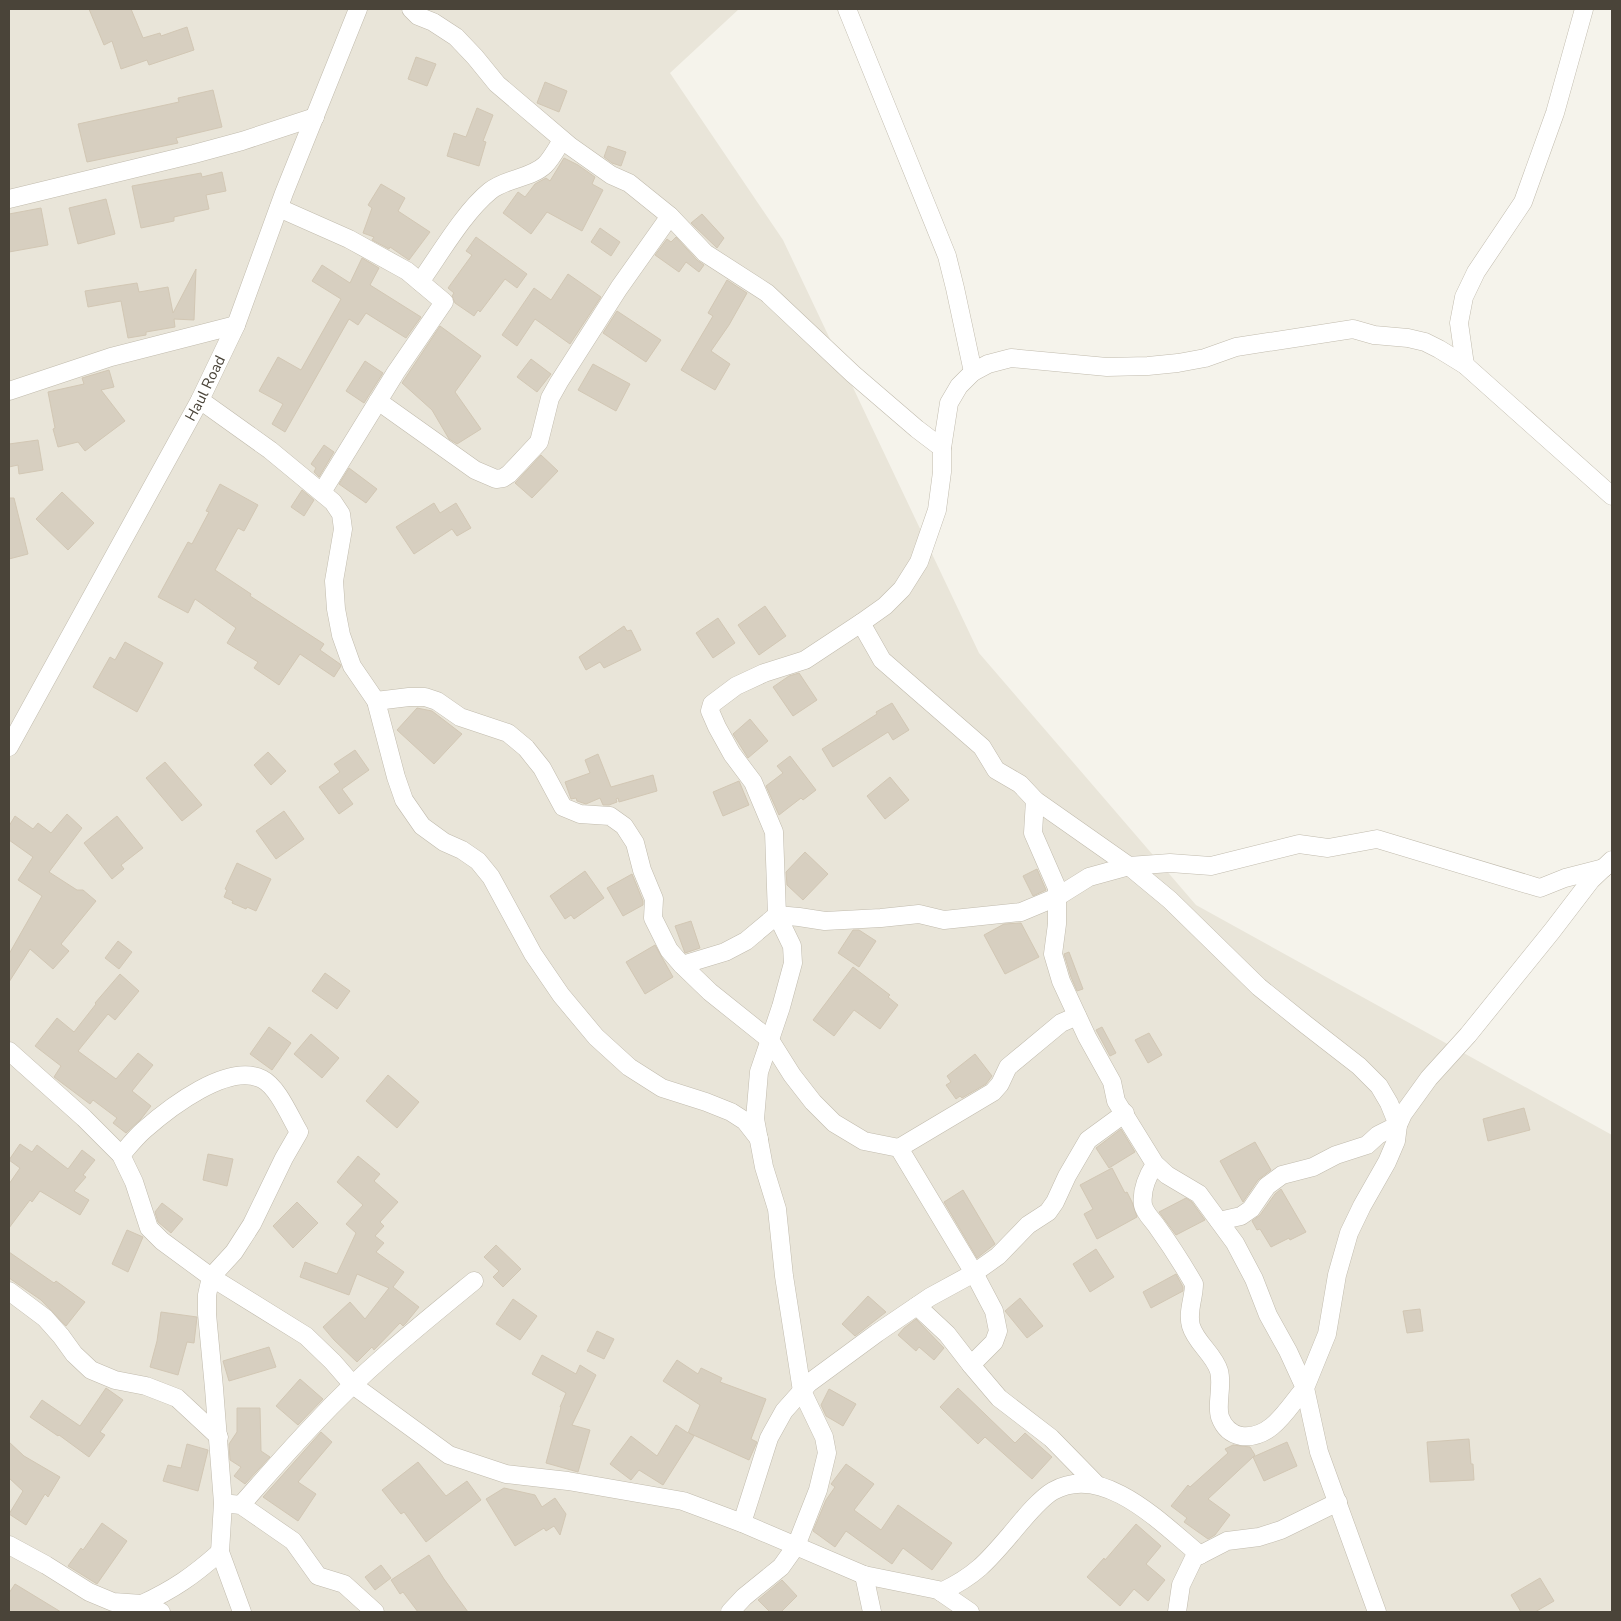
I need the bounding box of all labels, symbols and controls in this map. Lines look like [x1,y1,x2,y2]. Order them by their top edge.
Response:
street label: Haul Road [180,352,230,425]

